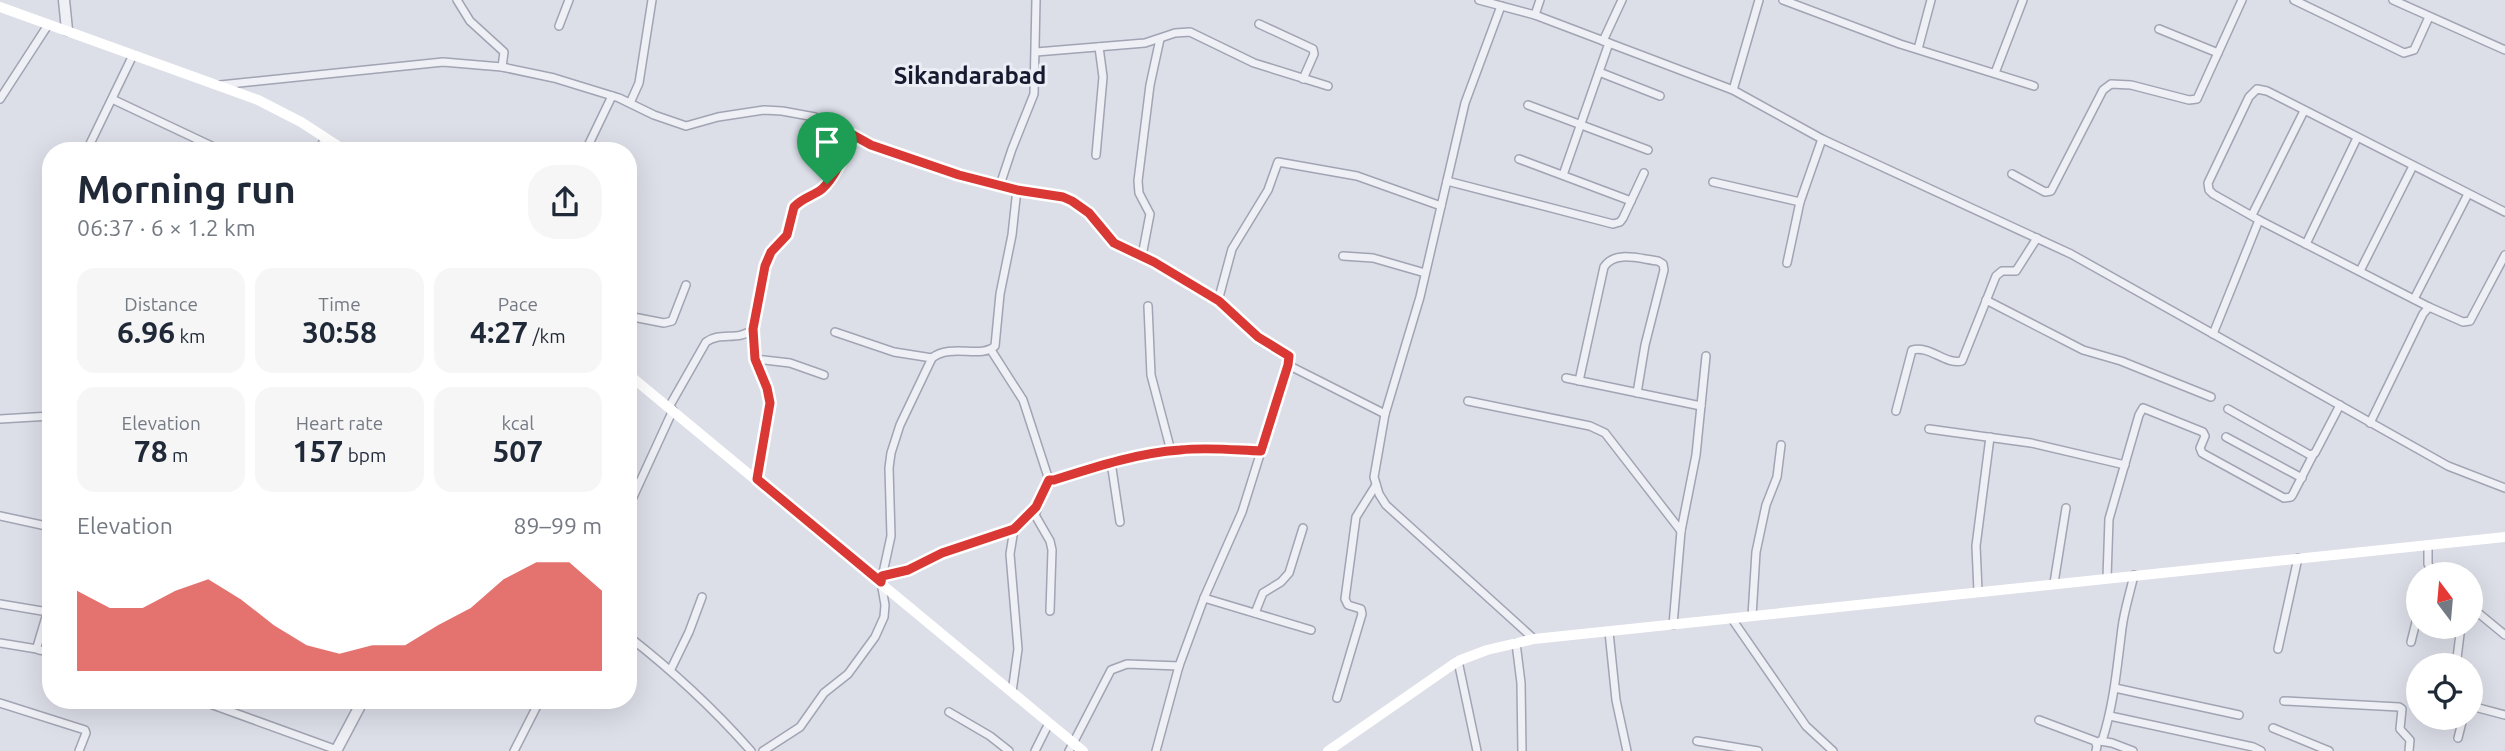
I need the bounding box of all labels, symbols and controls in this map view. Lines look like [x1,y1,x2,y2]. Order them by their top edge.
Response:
district label: Sikandarabad [894,62,1046,89]
pin [797,112,857,184]
icon: arrive [808,123,846,161]
button: share [528,165,602,239]
text: Morning run [77,168,296,210]
text: 06:37 · 6 × 1.2 km [77,215,256,240]
text: Distance [124,293,198,315]
text: Time [318,293,361,315]
text: Pace [498,293,538,315]
text: 6.96 [117,315,175,349]
text: 30:58 [302,315,377,349]
text: 4:27 [470,315,528,349]
text: km [175,325,205,347]
text: /km [528,325,566,347]
text: Elevation [122,412,201,434]
text: Heart rate [296,412,383,434]
text: kcal [501,412,534,434]
text: 78 [134,434,168,468]
text: 157 [293,434,343,468]
text: 507 [492,434,543,468]
text: m [168,444,188,466]
text: bpm [343,444,386,466]
text: Elevation [77,513,173,538]
text: 89–99 m [514,513,602,538]
north arrow [2406,562,2483,639]
map controls [2406,562,2483,730]
button: locate [2406,653,2483,730]

